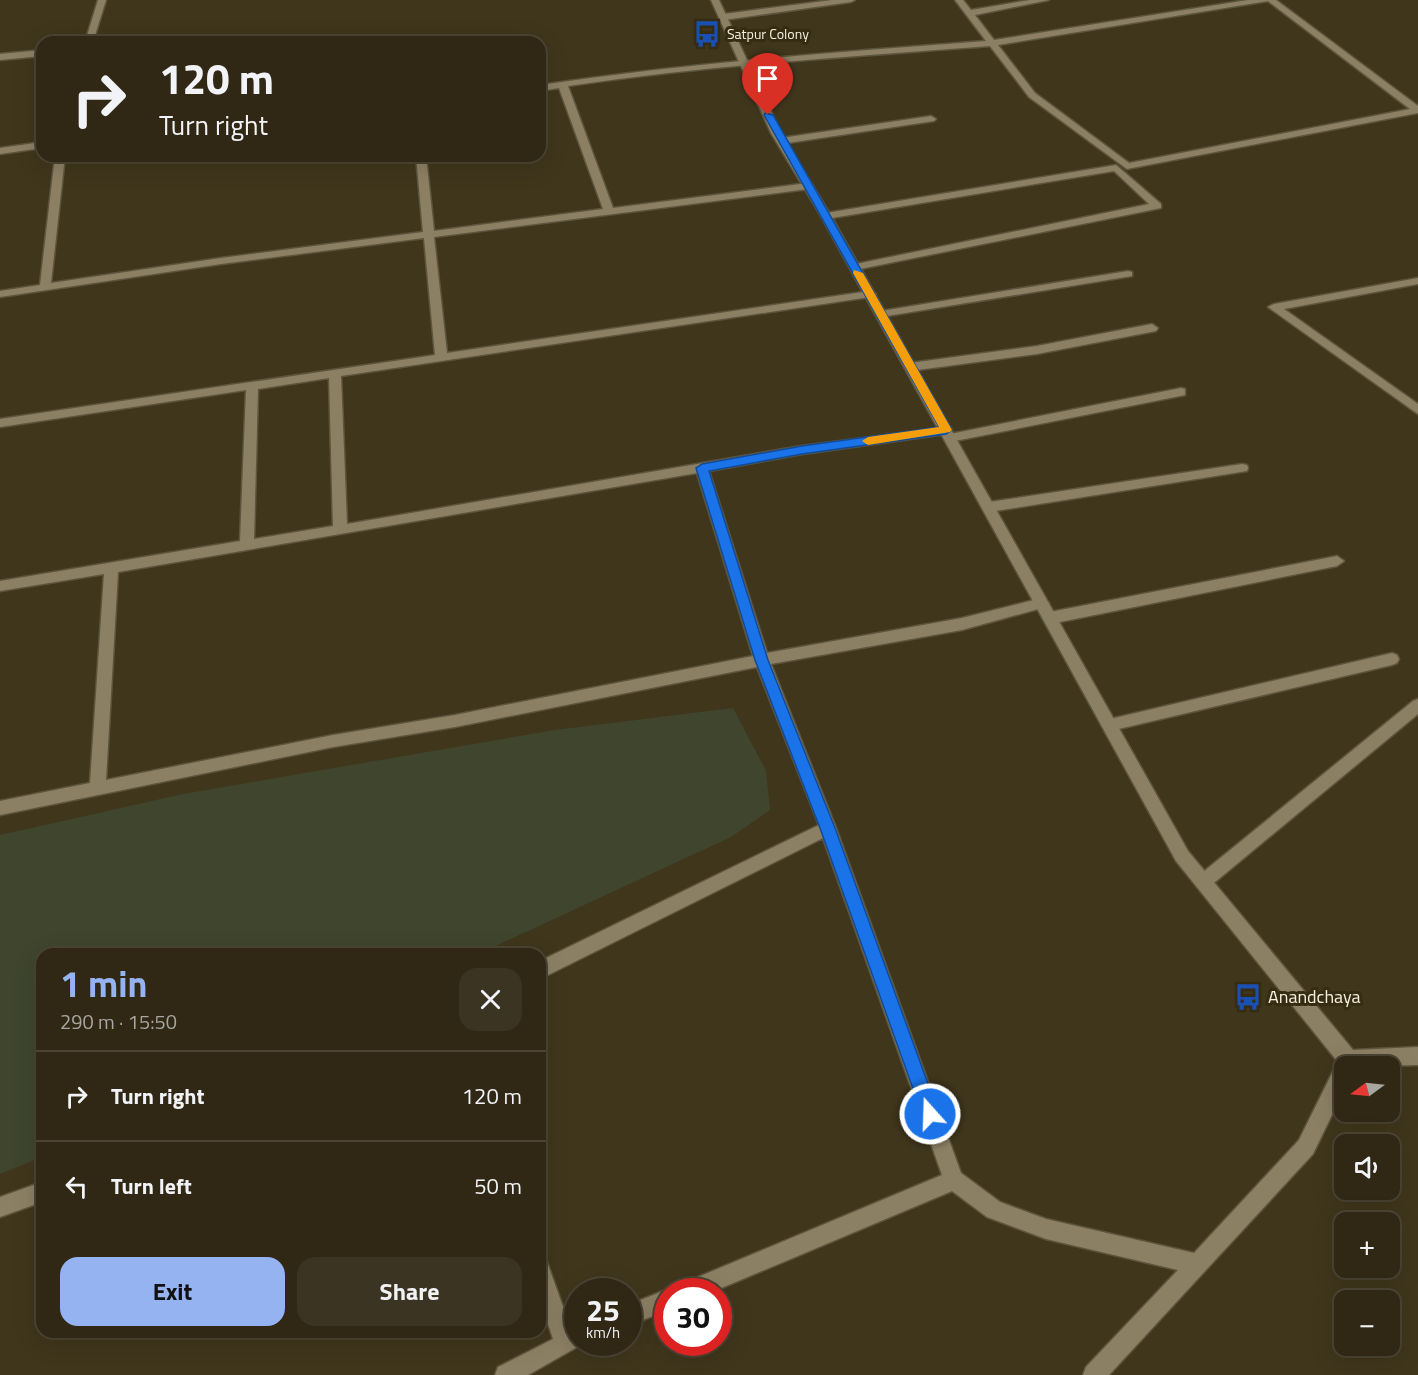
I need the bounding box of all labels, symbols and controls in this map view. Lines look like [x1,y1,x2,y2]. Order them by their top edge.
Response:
bus stop icon: Satpur Colony [692,19,722,49]
place label: Satpur Colony [727,23,809,44]
text: 120 m [159,46,274,110]
pin [742,53,793,115]
icon: right [60,60,138,138]
icon: arrive [751,62,784,95]
text: Turn right [159,104,268,145]
text: 1 min [60,956,147,1011]
button: close [459,968,522,1031]
bus stop icon: Anandchaya [1233,982,1263,1012]
place label: Anandchaya [1268,983,1361,1010]
text: 290 m · 15:50 [60,1006,177,1037]
north arrow [1334,1056,1400,1122]
map controls [1334,1056,1400,1356]
text: Turn right [111,1079,205,1113]
text: 120 m [462,1079,522,1113]
icon: right [60,1080,93,1113]
position arrow [898,1082,962,1146]
button: sound [1334,1134,1400,1200]
text: Turn left [111,1169,192,1203]
text: 50 m [474,1169,522,1203]
icon: left [60,1170,93,1203]
button: + [1334,1212,1400,1278]
button: Exit [60,1257,285,1326]
button: Share [297,1257,522,1326]
speed limit sign: 30 [654,1278,732,1356]
text: 25 [586,1287,620,1333]
button: − [1334,1290,1400,1356]
text: km/h [586,1321,620,1344]

